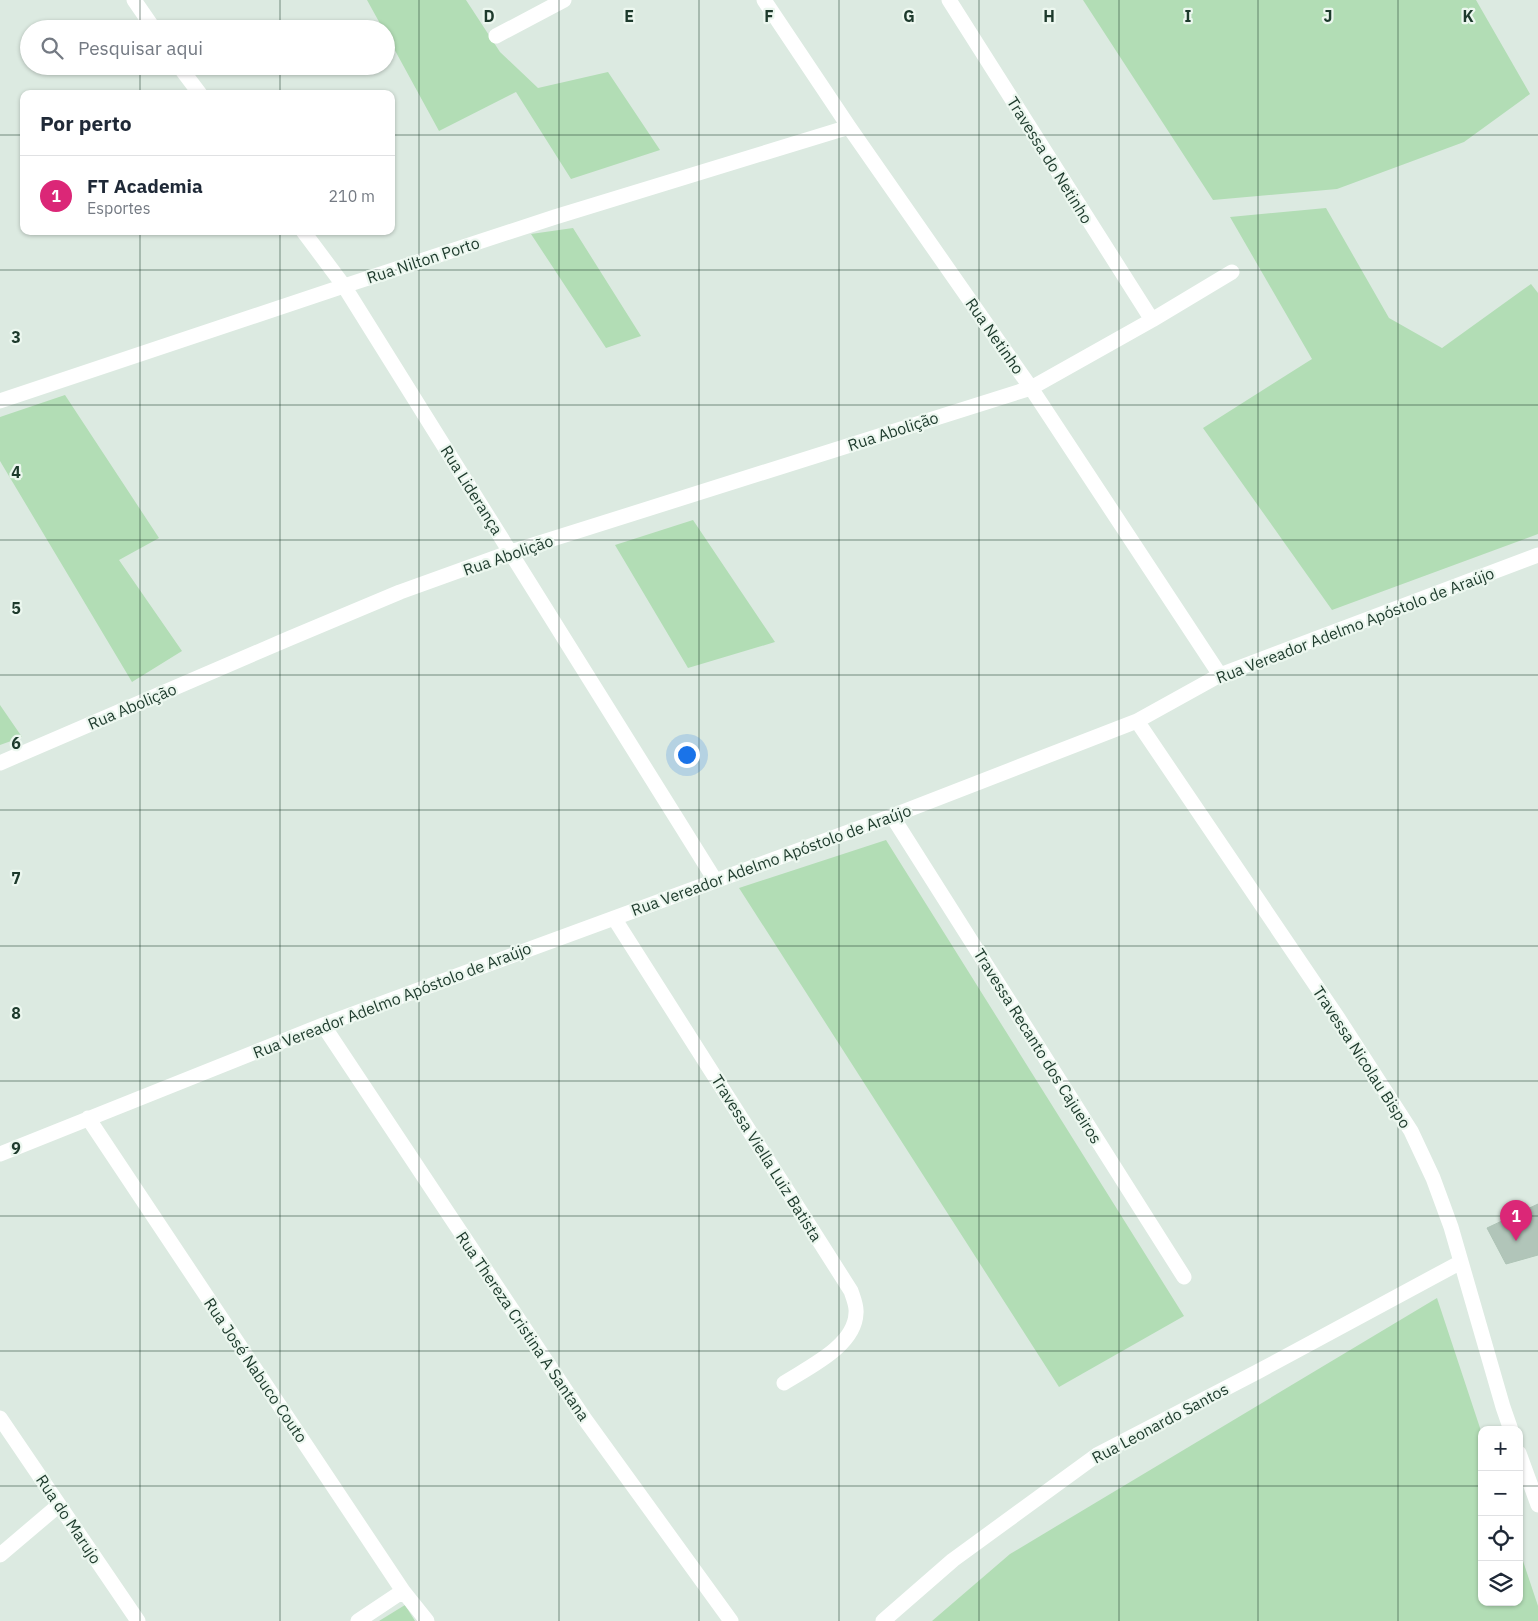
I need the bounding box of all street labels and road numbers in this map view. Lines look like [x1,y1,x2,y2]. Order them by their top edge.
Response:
street label: Travessa do Netinho [1003,93,1097,227]
street label: Rua Nilton Porto [364,232,482,288]
street label: Rua Netinho [961,294,1029,378]
street label: Rua Abolição [845,407,941,455]
street label: Rua Liderança [437,442,508,539]
street label: Rua Abolição [460,530,556,580]
street label: Rua Vereador Adelmo Apóstolo de Araújo [1213,563,1497,687]
street label: Rua Abolição [85,678,179,734]
street label: Rua Vereador Adelmo Apóstolo de Araújo [628,800,914,920]
street label: Rua Vereador Adelmo Apóstolo de Araújo [250,938,534,1062]
street label: Travessa Recanto dos Cajueiros [970,945,1106,1147]
street label: Travessa Nicolau Bispo [1309,982,1415,1132]
street label: Travessa Viella Luiz Batista [707,1071,827,1246]
street label: Rua Thereza Cristina A Santana [452,1227,594,1425]
street label: Rua José Nabuco Couto [200,1294,312,1446]
street label: Rua Leonardo Santos [1088,1379,1232,1467]
street label: Rua do Marujo [32,1471,106,1567]

